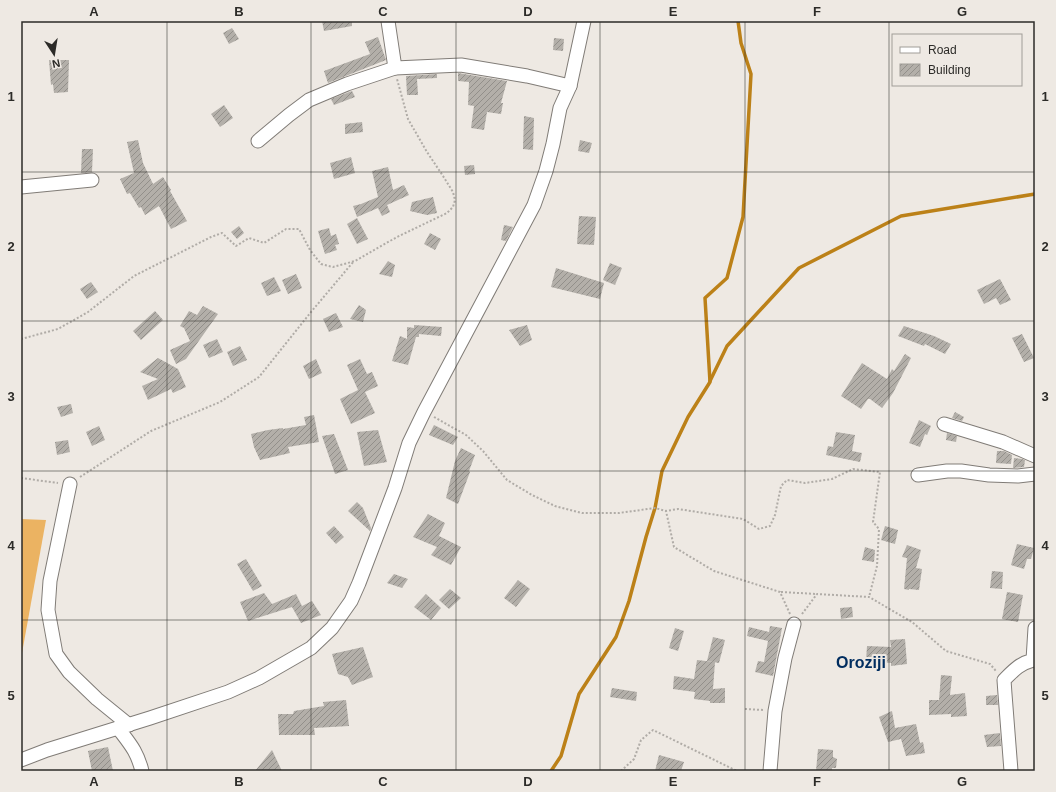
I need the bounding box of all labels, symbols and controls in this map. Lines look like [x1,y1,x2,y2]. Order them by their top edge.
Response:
text: A [89,4,99,19]
text: B [234,4,244,19]
text: C [378,4,388,19]
text: D [523,4,533,19]
text: E [669,4,678,19]
text: F [813,4,821,19]
text: G [957,4,967,19]
north arrow [34,34,74,74]
legend [892,34,1022,86]
text: Road [928,43,957,57]
text: N [51,57,61,70]
text: Building [928,63,971,77]
text: 1 [7,89,15,104]
text: 1 [1041,89,1049,104]
text: 2 [7,239,15,254]
text: 2 [1041,239,1049,254]
text: 3 [7,389,15,404]
text: 3 [1041,389,1049,404]
text: 4 [7,538,15,553]
text: 4 [1041,538,1049,553]
district label: Oroziji [836,654,886,671]
text: 5 [7,688,15,703]
text: 5 [1041,688,1049,703]
text: A [89,774,99,789]
text: B [234,774,244,789]
text: C [378,774,388,789]
text: D [523,774,533,789]
text: E [669,774,678,789]
text: F [813,774,821,789]
text: G [957,774,967,789]

